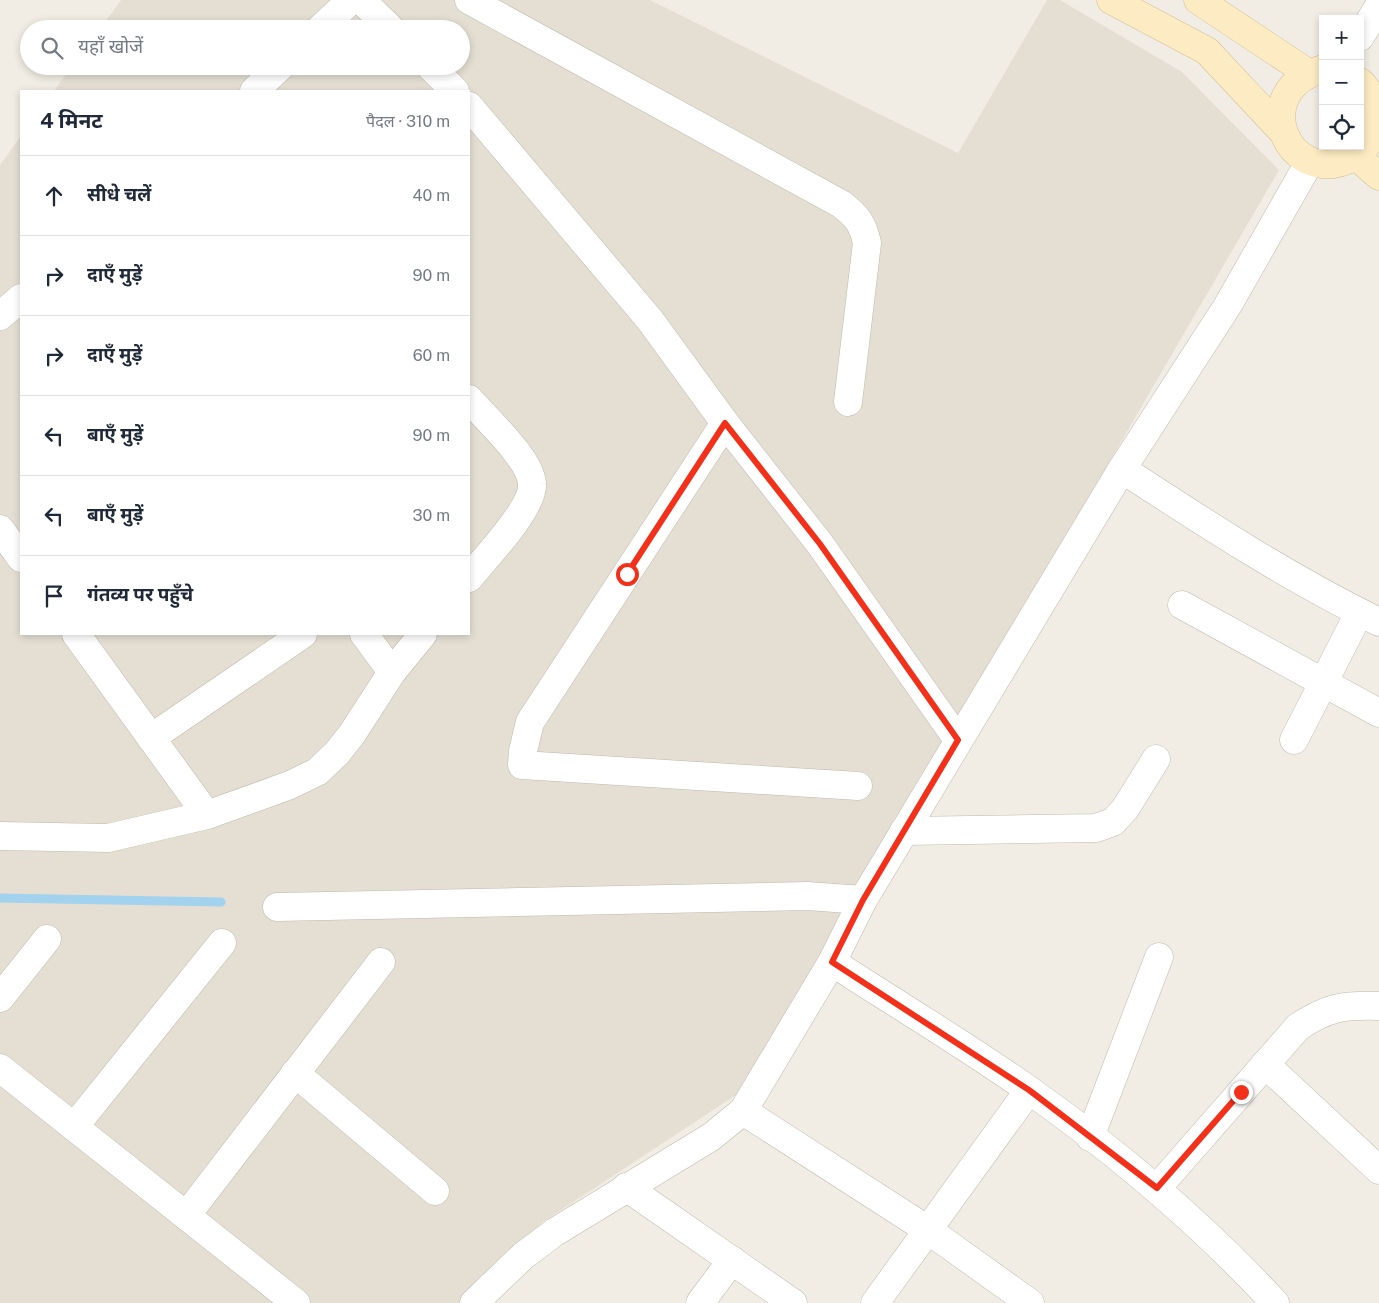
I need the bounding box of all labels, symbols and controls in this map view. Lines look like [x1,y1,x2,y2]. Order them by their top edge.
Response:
map controls [1319,15,1364,150]
button: + [1319,15,1364,60]
search box [20,20,470,75]
icon: search [38,34,66,62]
text: यहाँ खोजें [78,35,143,57]
button: − [1319,60,1364,105]
button: locate [1319,105,1364,150]
text: 4 मिनट [40,108,103,133]
text: पैदल · 310 m [366,112,450,131]
icon: ahead [40,182,68,210]
text: सीधे चलें [87,183,151,205]
text: 40 m [412,186,450,205]
icon: right [40,262,68,290]
text: दाएँ मुड़ें [87,263,142,285]
text: 90 m [413,266,450,285]
icon: right [40,342,68,370]
text: दाएँ मुड़ें [87,343,142,365]
text: 60 m [413,346,450,365]
icon: left [40,422,68,450]
text: बाएँ मुड़ें [87,423,143,445]
text: 90 m [413,426,450,445]
icon: left [40,502,68,530]
text: बाएँ मुड़ें [87,503,143,525]
text: 30 m [413,506,450,525]
route start [616,563,639,586]
icon: arrive [40,582,68,610]
text: गंतव्य पर पहुँचे [87,583,193,605]
route end [1230,1081,1253,1104]

